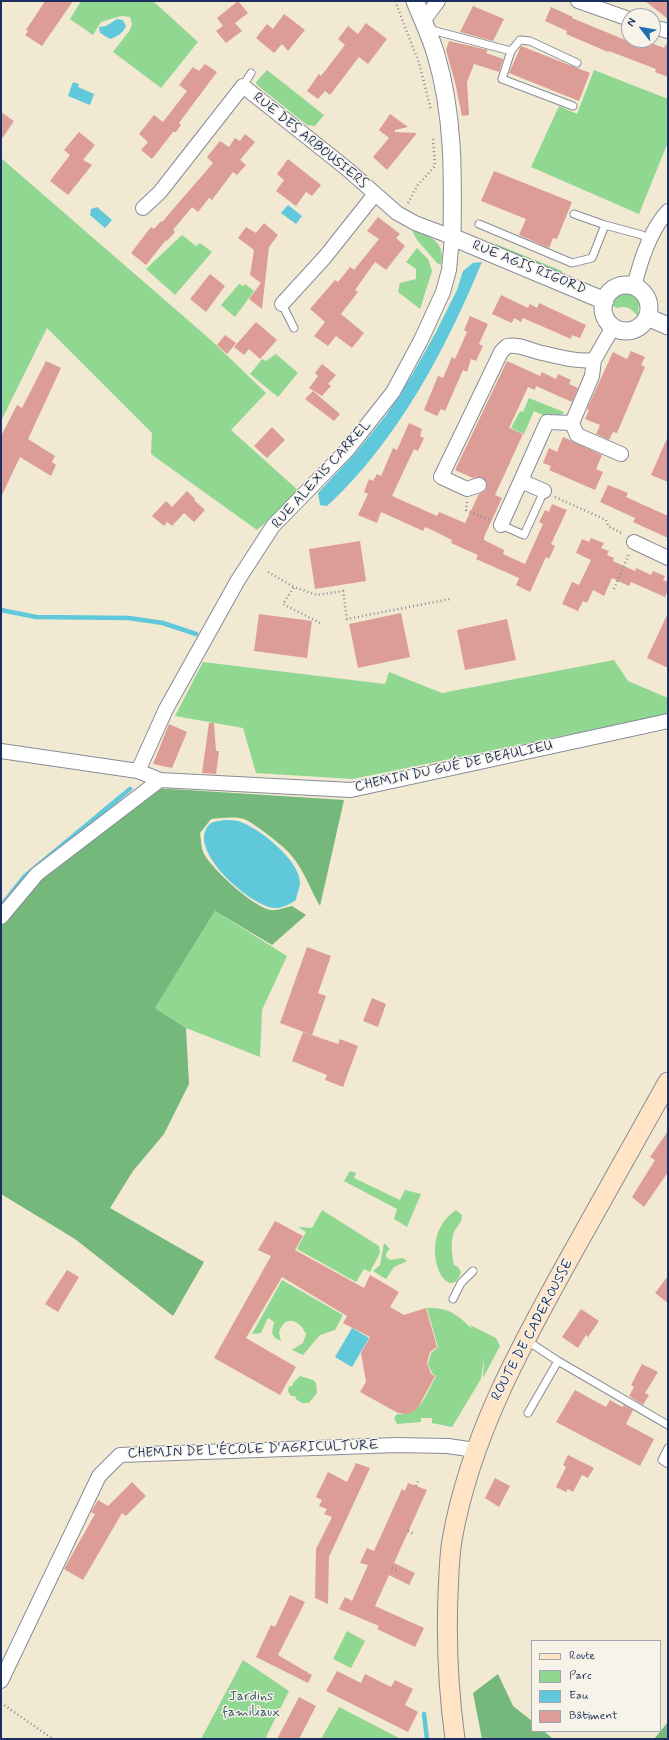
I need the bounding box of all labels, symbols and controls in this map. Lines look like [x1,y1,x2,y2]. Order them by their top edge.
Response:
north arrow [621,8,661,48]
text: N [624,16,639,29]
street label: RUE DES ARBOUSIERS [249,89,371,193]
street label: RUE AGIS RIGORD [469,237,589,299]
street label: RUE ALEXIS CARREL [269,417,375,533]
street label: CHEMIN DU GUÉ DE BEAULIEU [353,738,555,796]
street label: ROUTE DE CADEROUSSE [488,1256,578,1404]
street label: CHEMIN DE L'ÉCOLE D'AGRICULTURE [127,1437,379,1463]
legend [531,1640,661,1732]
text: Route [569,1648,595,1664]
text: Parc [569,1668,592,1684]
text: Eau [569,1688,588,1704]
park label: Jardins familiaux [222,1689,280,1722]
text: Bâtiment [569,1708,618,1724]

